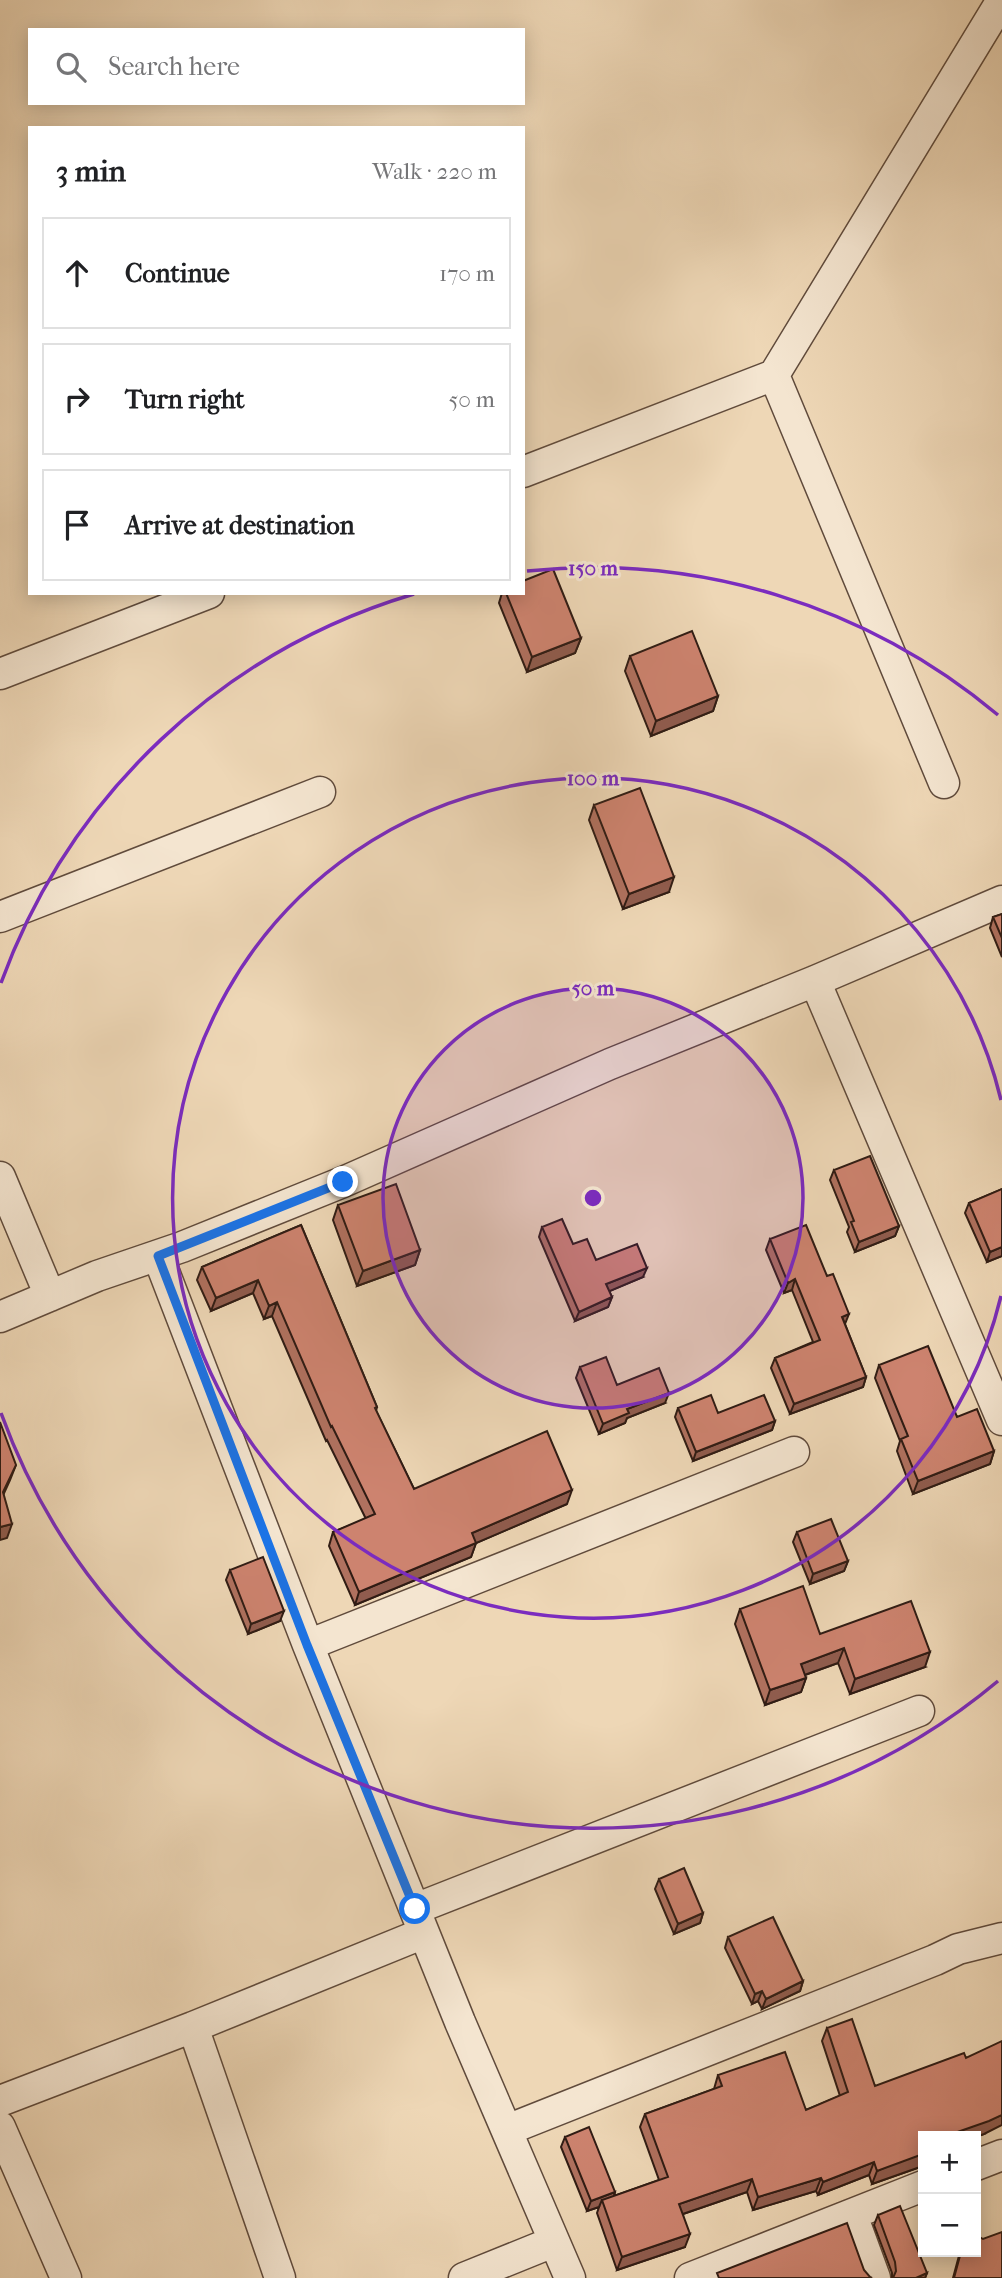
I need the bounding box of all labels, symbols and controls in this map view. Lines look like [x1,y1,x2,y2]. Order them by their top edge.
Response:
search box [28,28,525,105]
icon: search [52,48,90,86]
text: Search here [108,51,240,82]
text: 3 min [56,154,126,189]
text: Walk · 220 m [372,158,497,185]
icon: ahead [58,254,96,292]
text: Continue [125,258,230,289]
text: 170 m [439,260,495,287]
icon: right [58,380,96,418]
text: Turn right [125,384,245,415]
text: 50 m [448,386,495,413]
icon: arrive [58,506,96,544]
text: Arrive at destination [125,510,355,541]
text: 150 m [568,556,619,580]
text: 100 m [567,766,620,790]
text: 50 m [572,976,615,1000]
route end [327,1166,358,1197]
centre of rings [581,1186,605,1210]
route start [399,1893,430,1924]
map controls [918,2131,981,2257]
button: + [918,2131,981,2194]
button: − [918,2194,981,2257]

